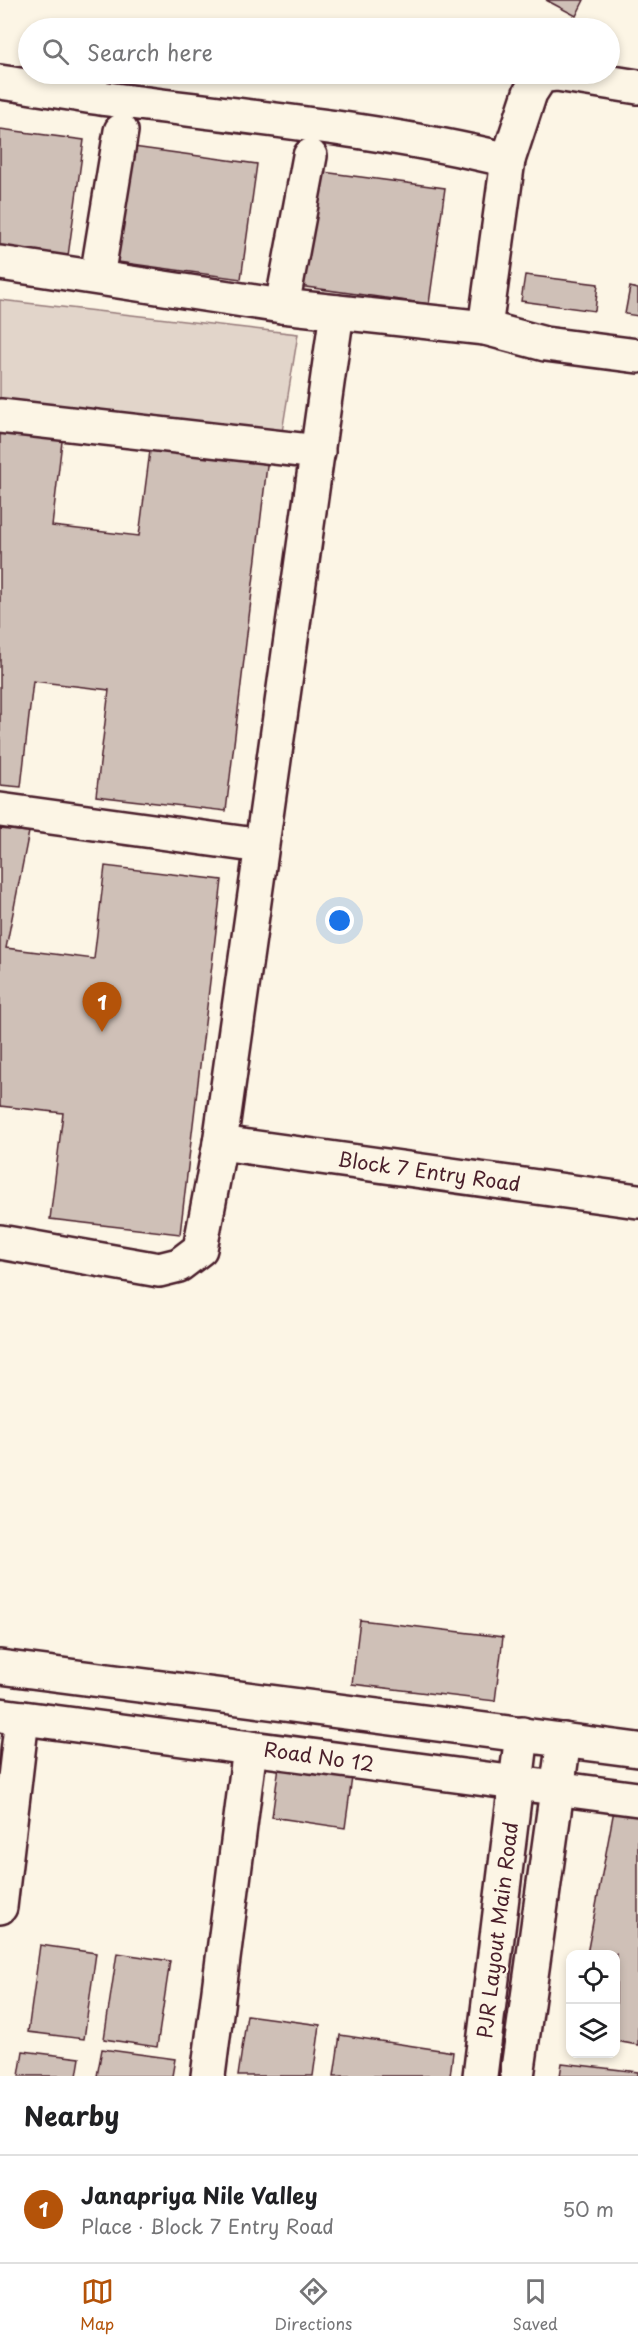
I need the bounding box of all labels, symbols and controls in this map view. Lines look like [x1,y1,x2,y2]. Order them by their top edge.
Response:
search box [18,18,620,84]
icon: search [39,35,72,68]
text: Search here [87,35,213,68]
your location [325,906,354,935]
pin: 1 [82,982,122,1032]
street label: Block 7 Entry Road [336,1143,522,1199]
street label: Road No 12 [262,1733,376,1779]
street label: PJR Layout Main Road [469,1820,525,2040]
map controls [566,1950,620,2058]
button: locate [566,1950,620,2004]
button: layers [566,2004,620,2058]
text: Nearby [24,2096,119,2135]
text: Janapriya Nile Valley [81,2178,317,2211]
text: 1 [39,2194,48,2224]
text: 50 m [562,2194,614,2224]
text: Place · Block 7 Entry Road [81,2211,334,2241]
tab: Map [80,2275,114,2335]
tab: Directions [274,2275,352,2335]
tab: Saved [512,2275,558,2335]

